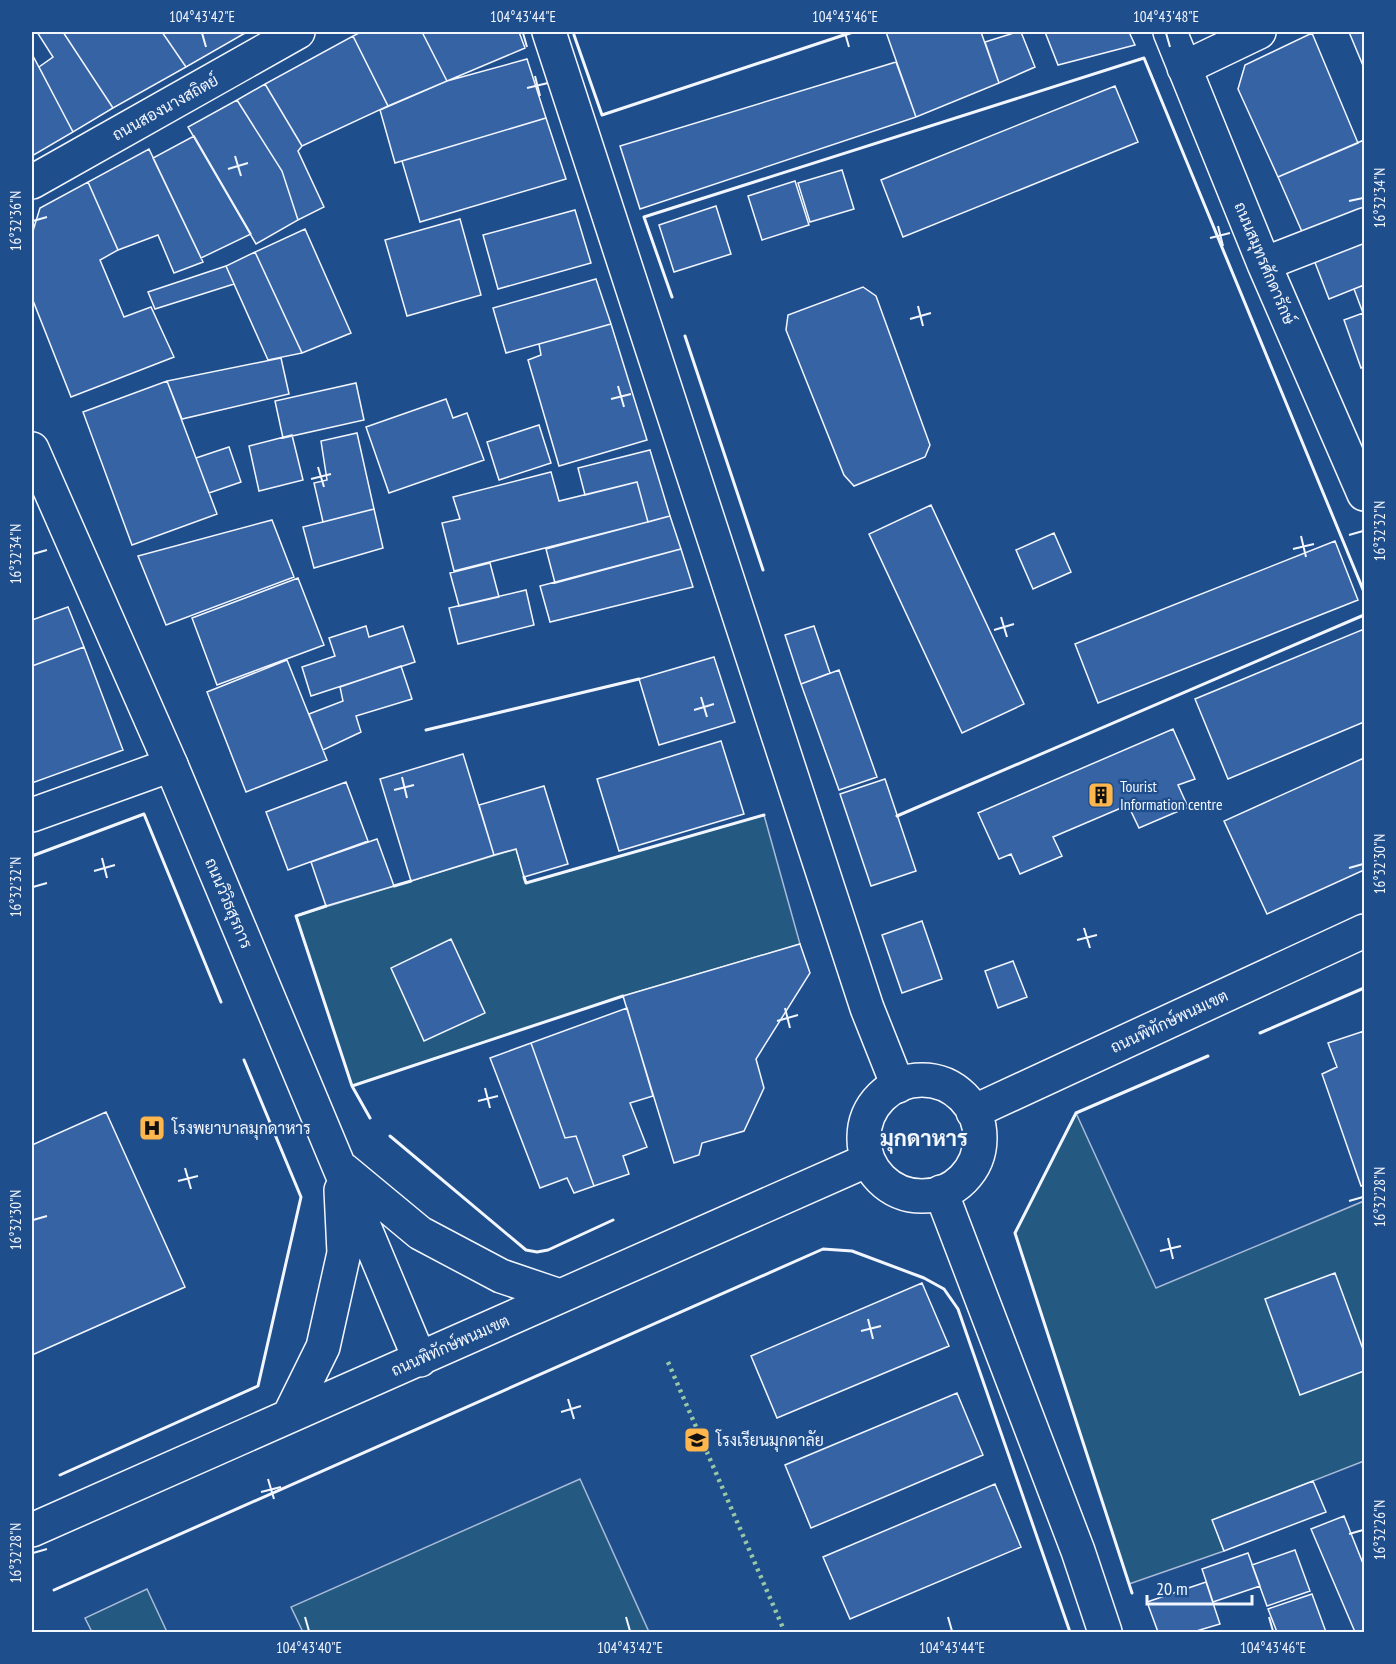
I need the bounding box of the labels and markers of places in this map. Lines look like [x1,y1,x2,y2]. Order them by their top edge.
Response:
place label: Tourist Information centre [1120,776,1223,814]
building icon: Tourist Information centre [1086,780,1116,810]
hospital icon: โรงพยาบาลมุกดาหาร [137,1113,167,1143]
place label: โรงพยาบาลมุกดาหาร [171,1117,311,1140]
school or university icon: โรงเรียนมุกดาลัย [682,1425,712,1455]
place label: โรงเรียนมุกดาลัย [715,1429,824,1452]

